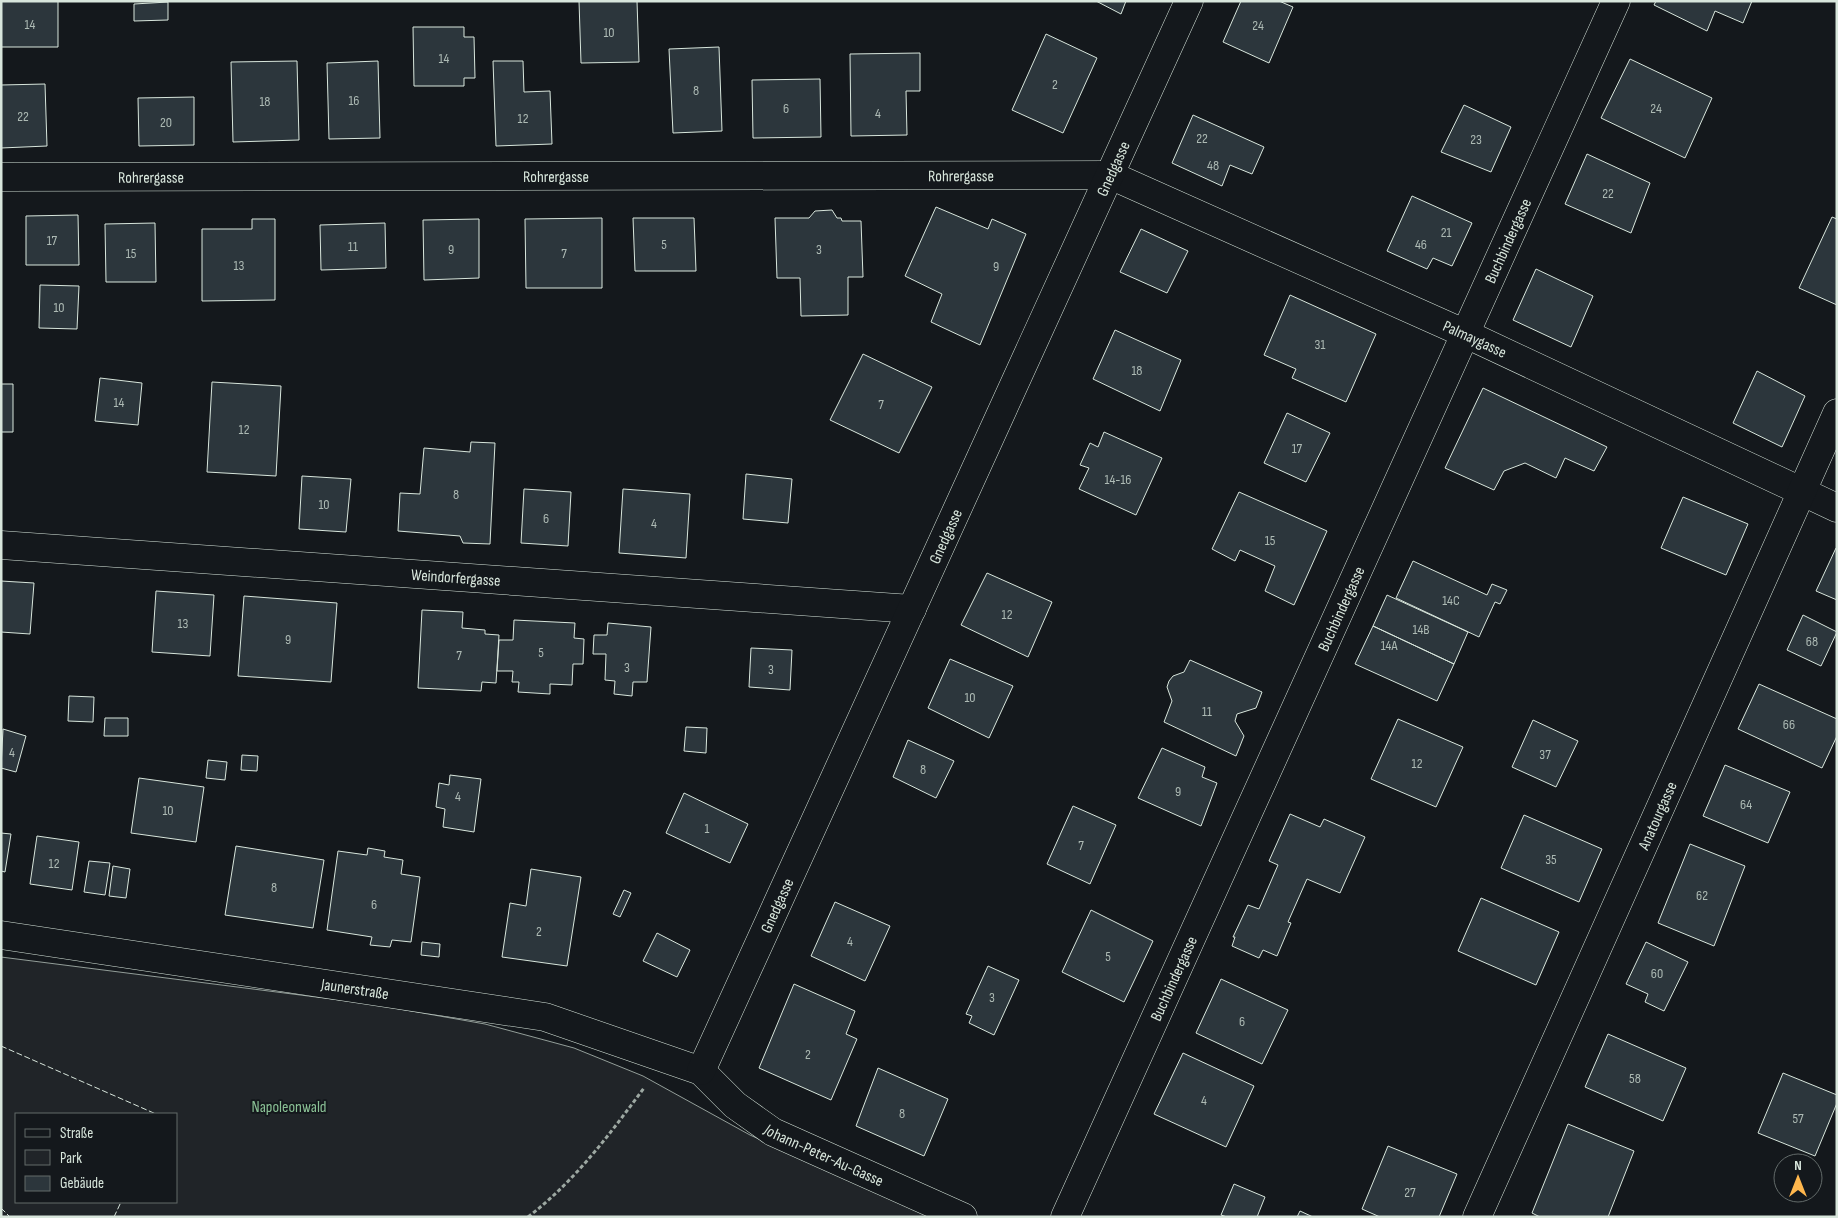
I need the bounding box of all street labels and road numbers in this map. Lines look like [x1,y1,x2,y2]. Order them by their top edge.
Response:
street label: Gnedgasse [1093,139,1135,199]
street label: Rohrergasse [928,167,994,186]
street label: Rohrergasse [523,168,589,187]
street label: Rohrergasse [118,169,184,188]
street label: Buchbindergasse [1481,196,1536,287]
street label: Palmaygasse [1440,317,1509,363]
street label: Gnedgasse [926,506,967,567]
street label: Buchbindergasse [1315,564,1370,655]
street label: Weindorfergasse [410,566,501,591]
street label: Anatourgasse [1634,779,1682,854]
street label: Gnedgasse [757,876,799,936]
street label: Buchbindergasse [1147,934,1202,1024]
street label: Jaunerstraße [319,975,390,1004]
street label: Johann-Peter-Au-Gasse [759,1120,886,1191]

